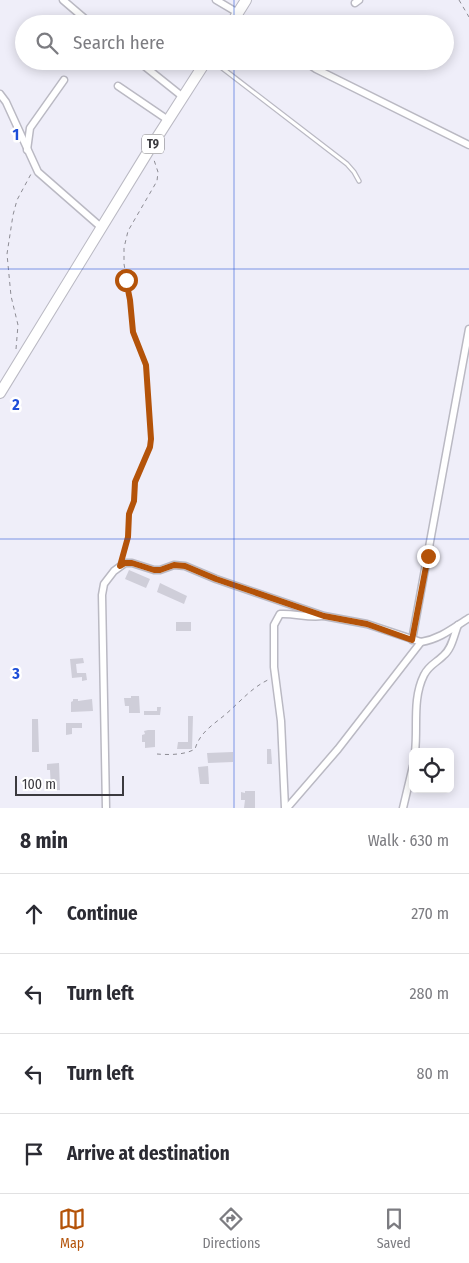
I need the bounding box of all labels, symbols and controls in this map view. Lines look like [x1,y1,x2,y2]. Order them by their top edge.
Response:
search box [15,15,454,70]
icon: search [33,29,61,57]
text: Search here [73,31,165,54]
text: 1 [13,125,19,144]
road number: T9 [142,134,164,154]
route start [115,269,138,292]
text: 2 [11,395,20,414]
route end [417,545,440,568]
text: 3 [11,664,20,683]
map controls [409,748,454,793]
button: locate [409,748,454,793]
scale bar [15,773,124,796]
text: 100 m [22,776,56,793]
text: 8 min [20,828,68,854]
text: Walk · 630 m [368,831,449,850]
icon: ahead [20,900,48,928]
text: Continue [67,902,138,925]
text: 270 m [411,904,449,923]
icon: left [20,980,48,1008]
text: Turn left [67,982,134,1005]
text: 280 m [410,984,449,1003]
icon: left [20,1060,48,1088]
text: Turn left [67,1062,134,1085]
text: 80 m [417,1064,449,1083]
icon: arrive [20,1140,48,1168]
text: Arrive at destination [67,1142,230,1165]
tab: Map [58,1205,86,1252]
tab: Directions [202,1205,260,1252]
tab: Saved [377,1205,411,1252]

